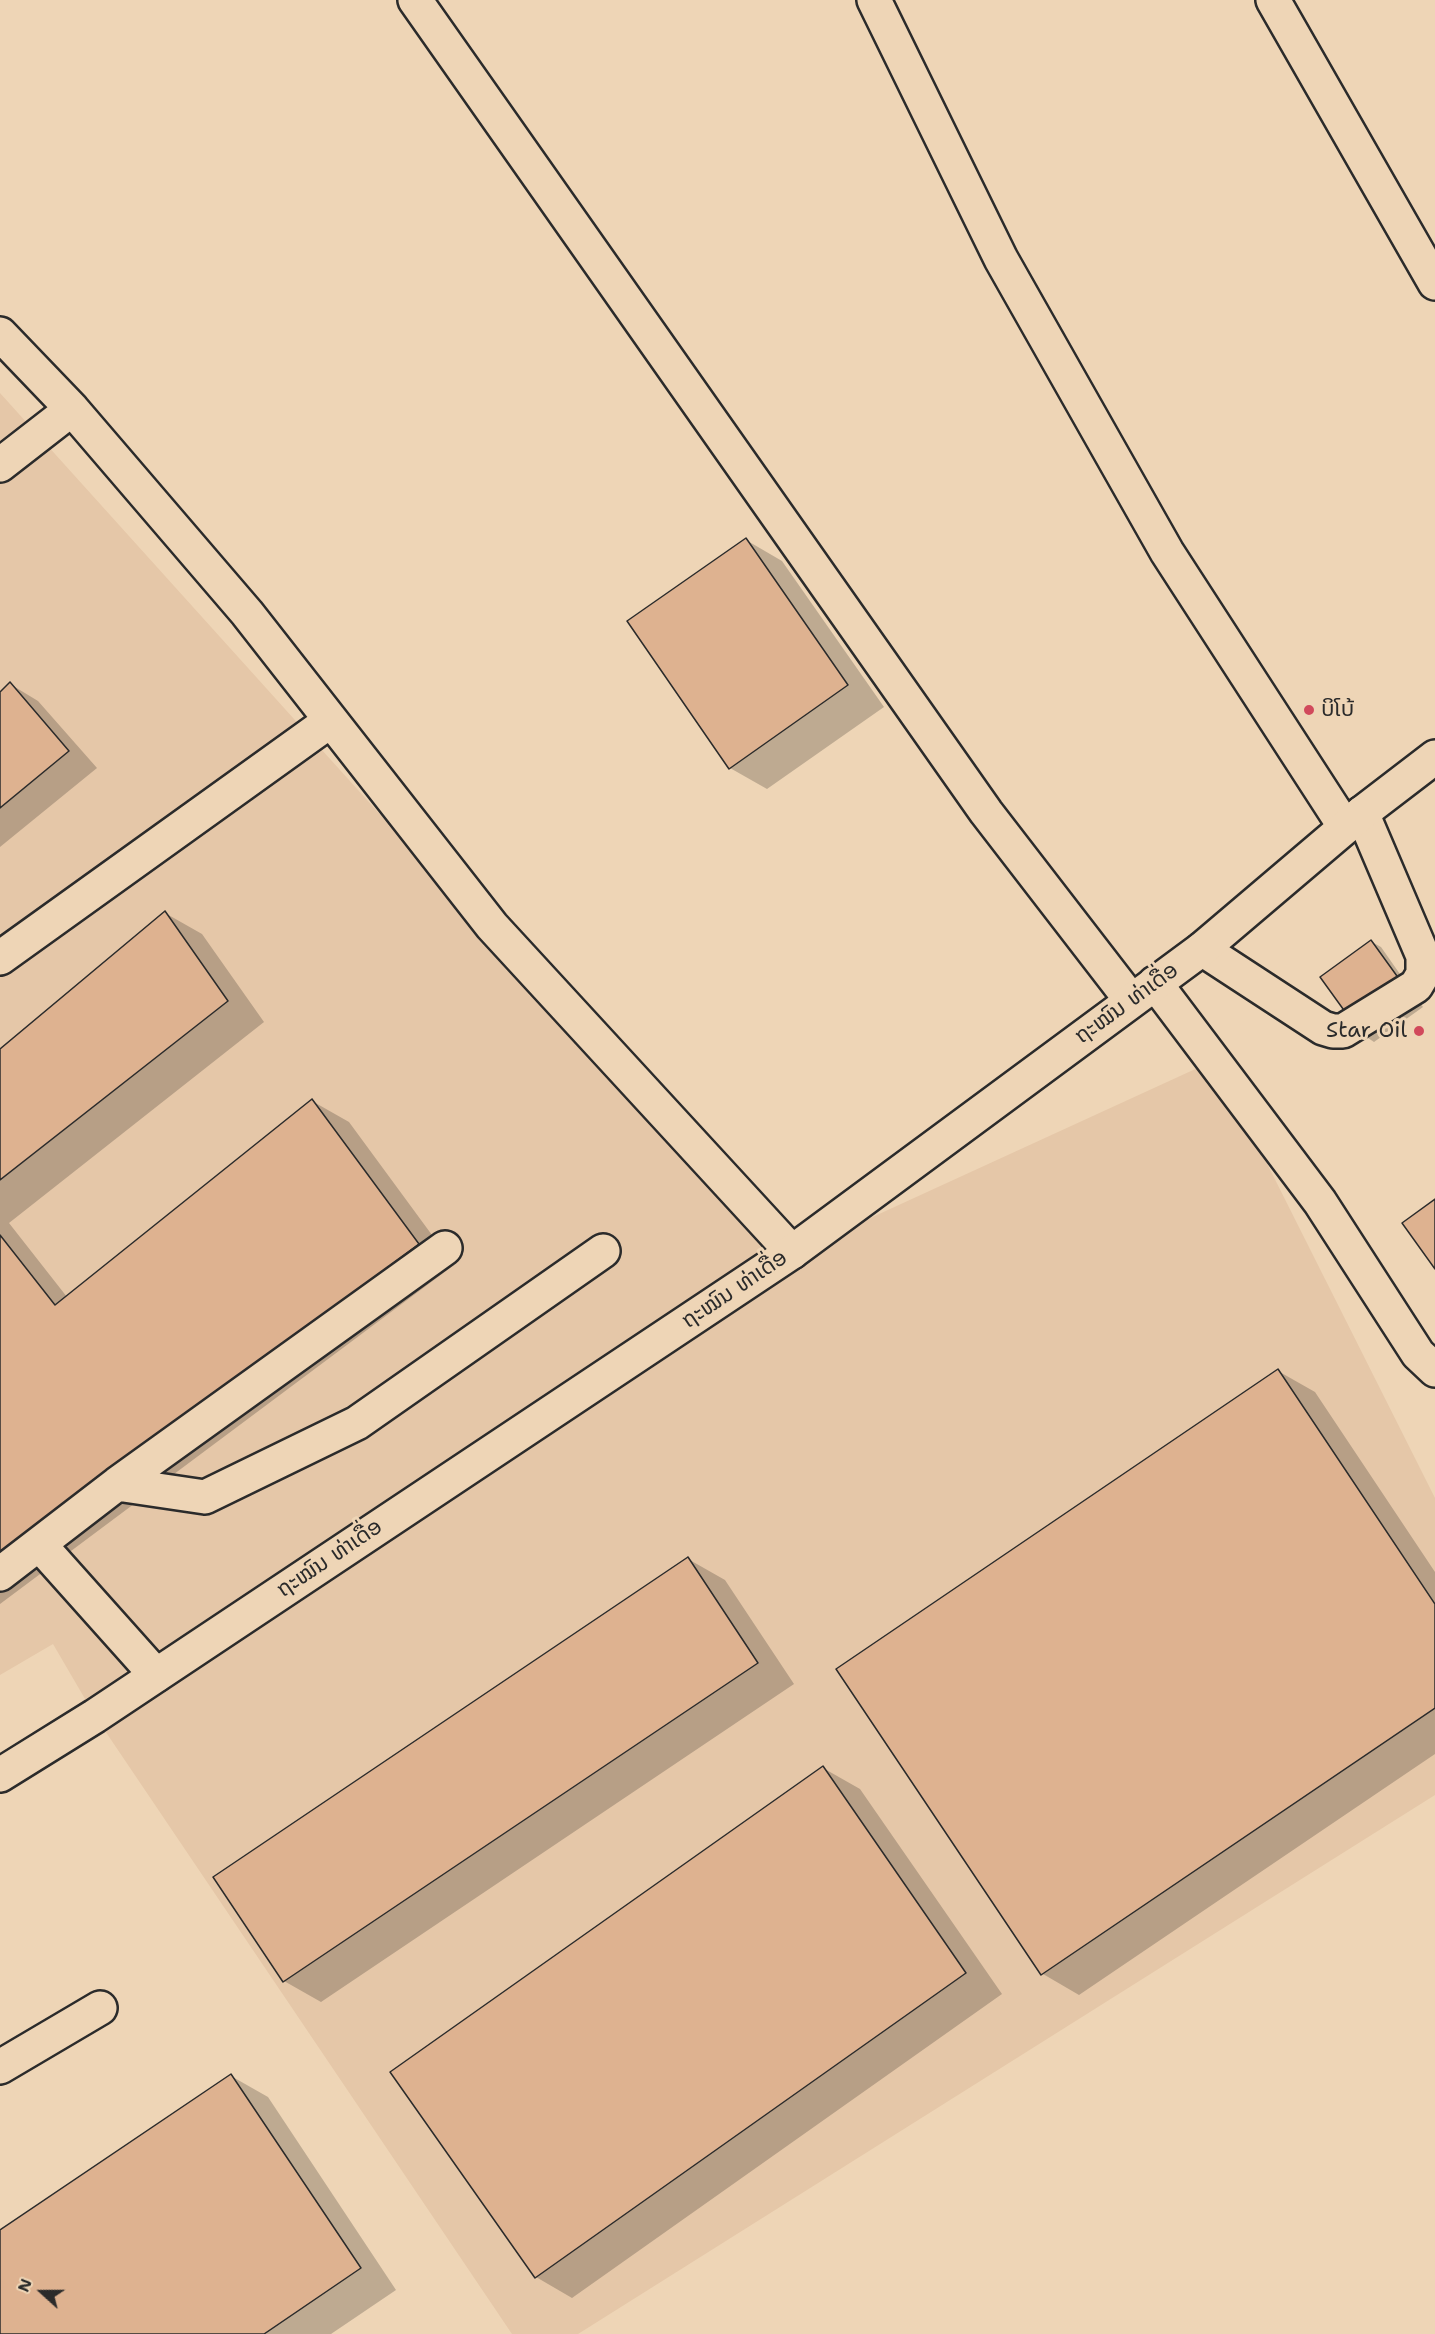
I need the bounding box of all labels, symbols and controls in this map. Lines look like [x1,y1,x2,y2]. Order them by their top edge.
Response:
place label: ບິໂບ້ [1321,697,1354,723]
marker: ບິໂບ້ [1302,703,1316,717]
street label: ຖະໝົນ ທ່າເດື່ອ [1070,958,1184,1050]
place label: Star Oil [1326,1018,1407,1044]
marker: Star Oil [1412,1024,1426,1038]
street label: ຖະໝົນ ທ່າເດື່ອ [677,1245,793,1335]
street label: ຖະໝົນ ທ່າເດື່ອ [272,1514,388,1604]
north arrow [12,2262,72,2322]
text: N [13,2276,37,2295]

